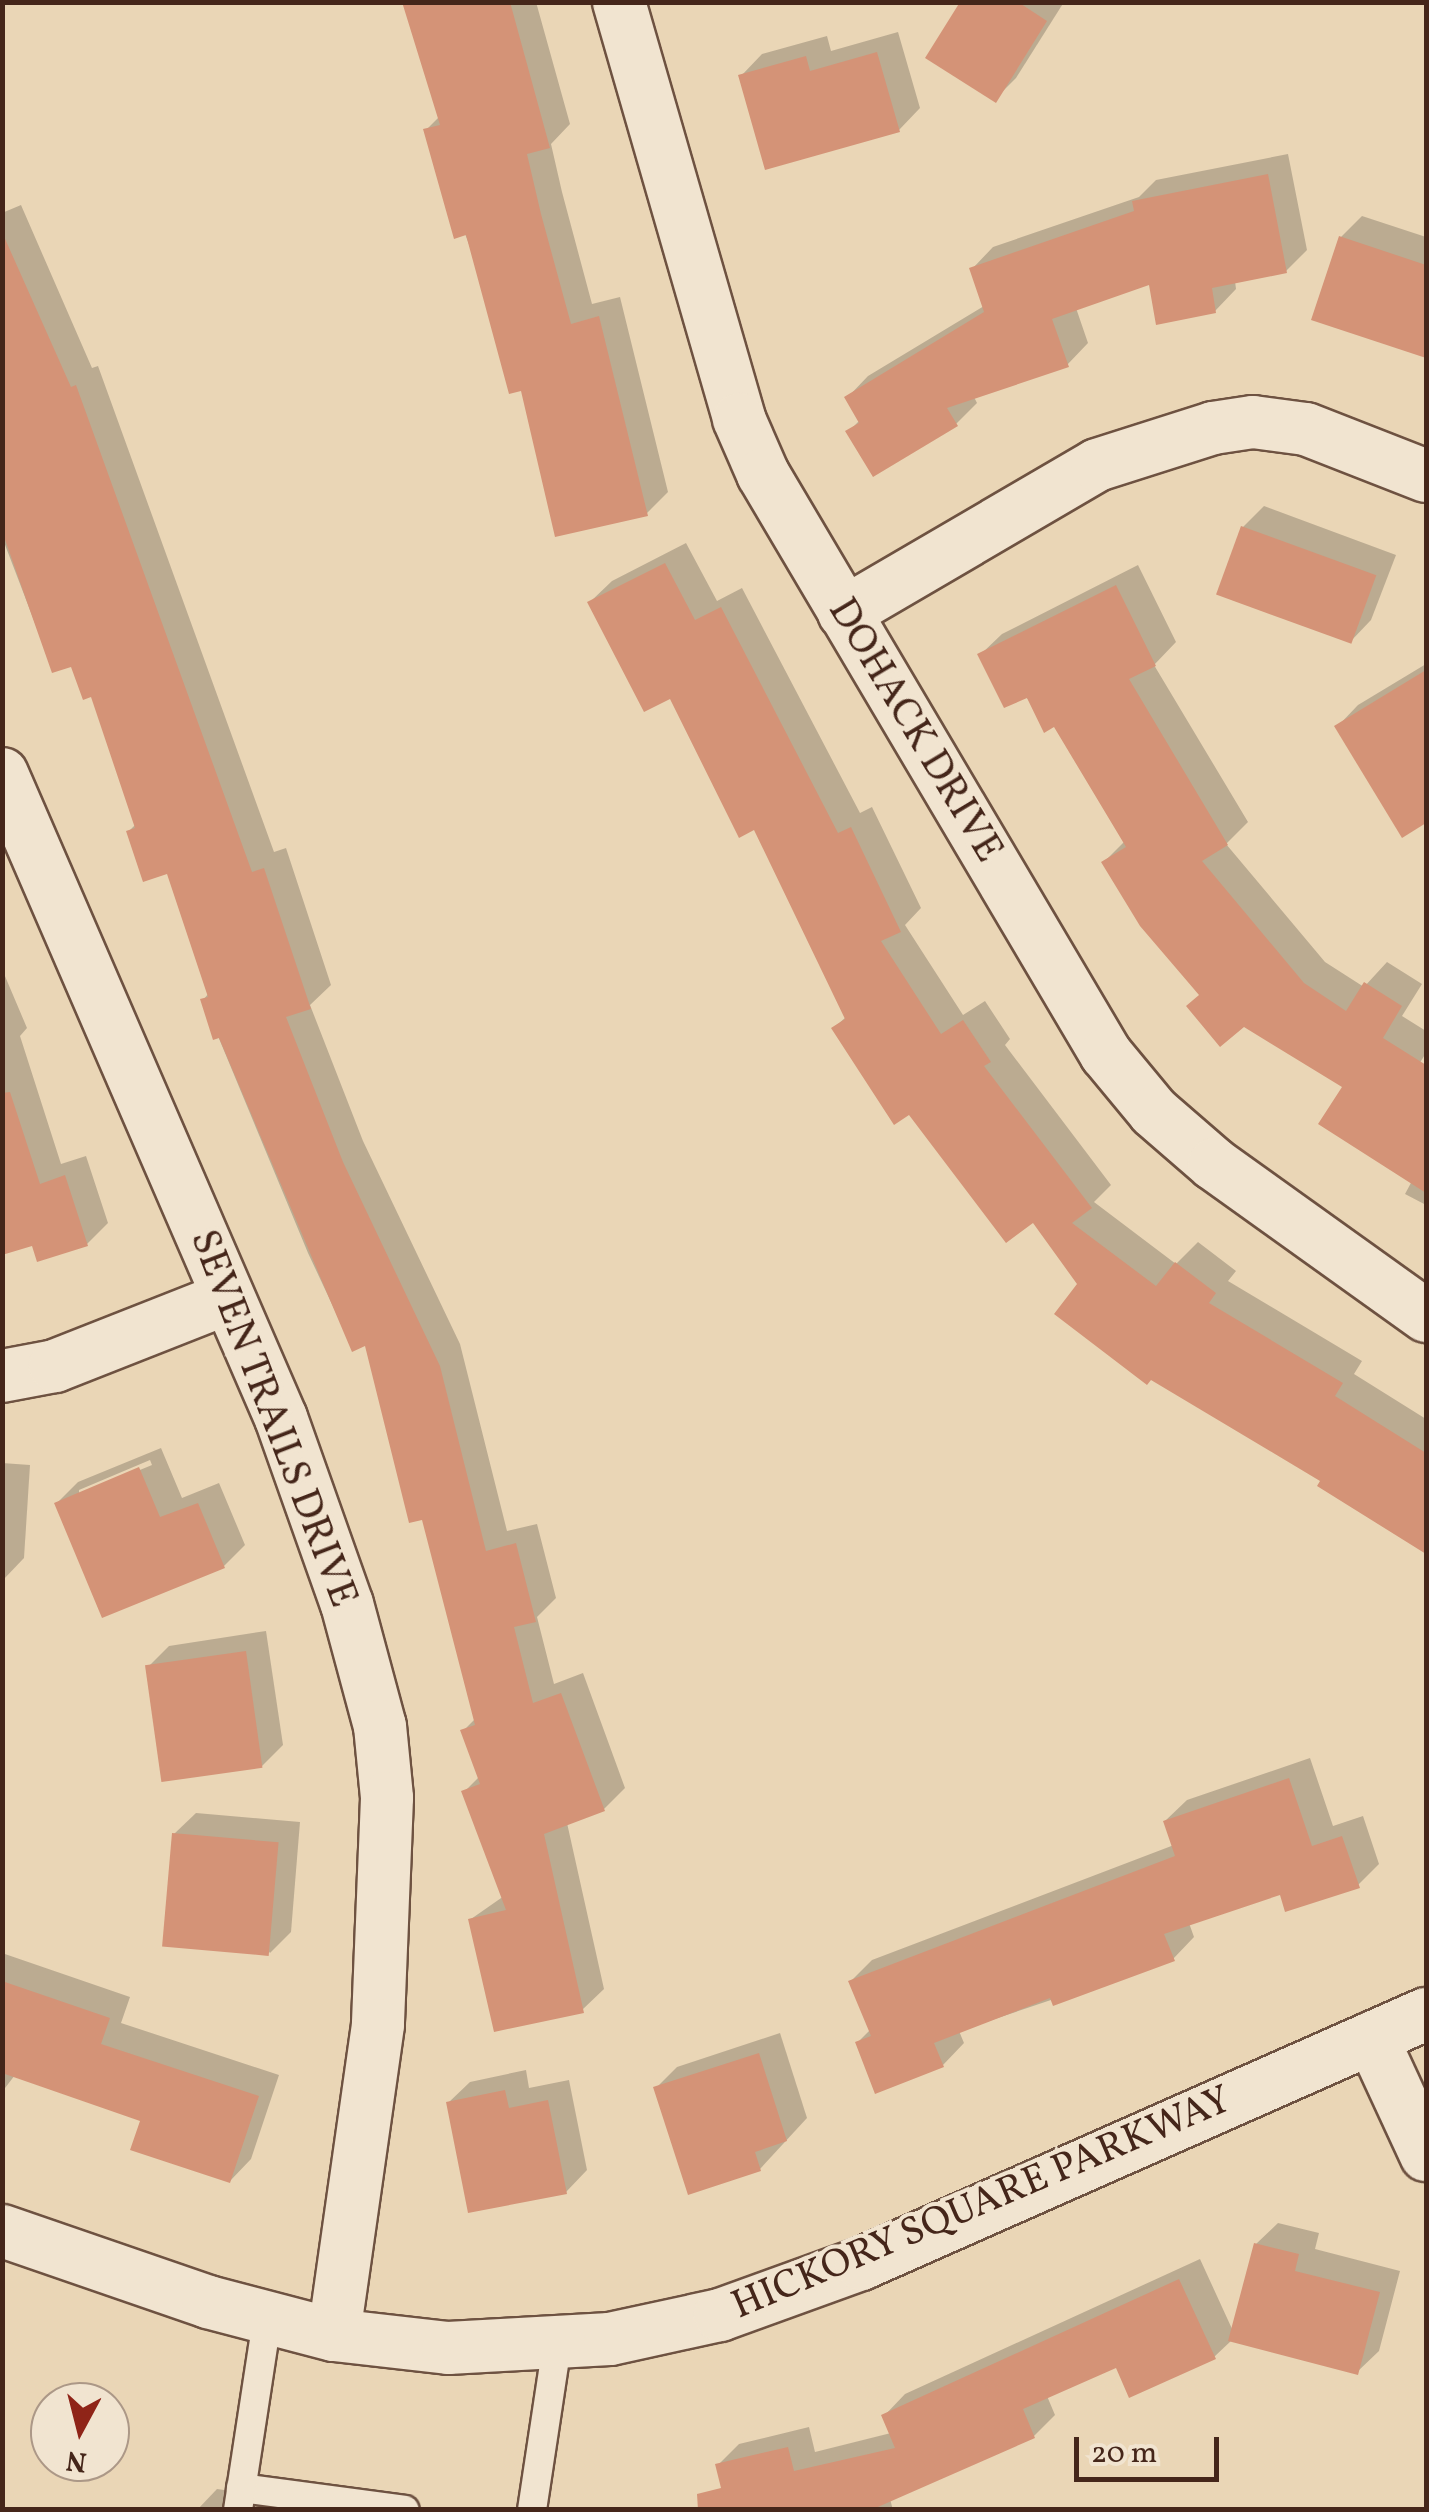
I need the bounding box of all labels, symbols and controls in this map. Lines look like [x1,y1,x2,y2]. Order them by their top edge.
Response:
street label: DOHACK DRIVE [816,590,1012,872]
street label: SEVEN TRAILS DRIVE [178,1223,366,1615]
street label: HICKORY SQUARE PARKWAY [725,2077,1239,2331]
north arrow [30,2382,130,2482]
scale bar [1079,2417,1224,2479]
text: 20 m [1091,2433,1157,2475]
text: N [64,2440,89,2481]

